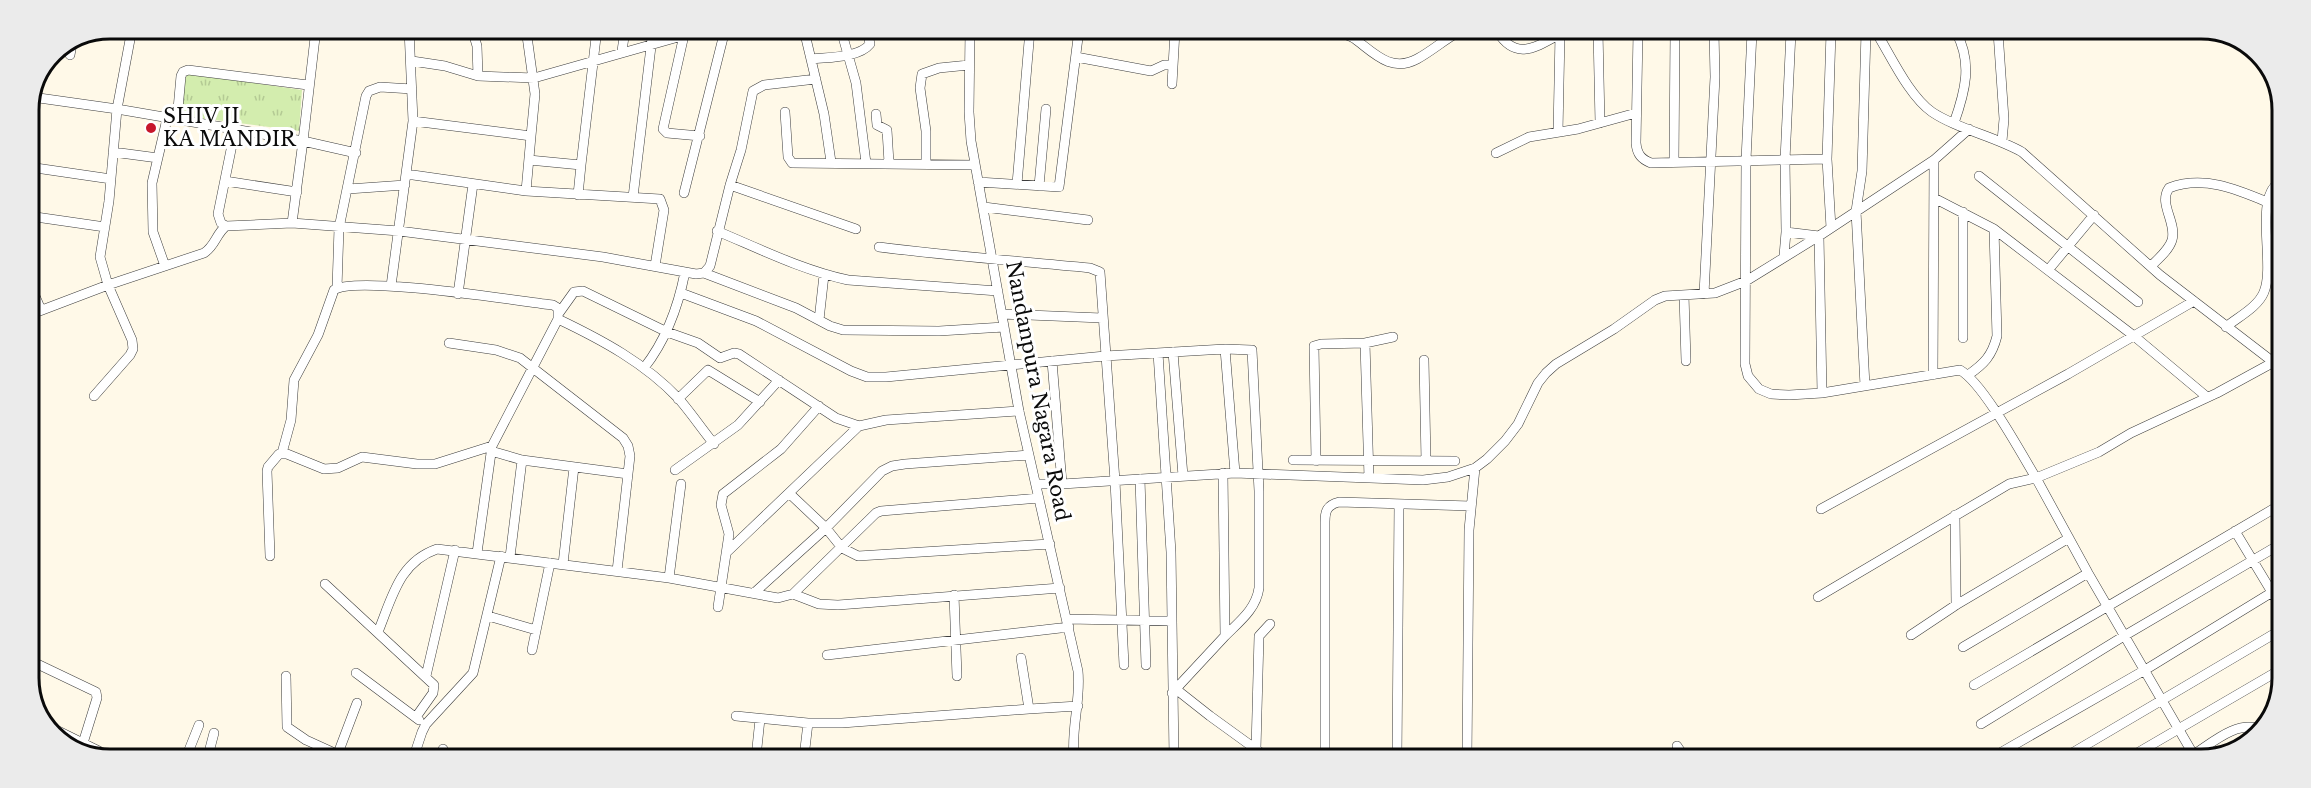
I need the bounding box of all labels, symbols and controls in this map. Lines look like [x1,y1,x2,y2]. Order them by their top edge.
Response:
place label: SHIV JI KA MANDIR [163,104,297,151]
marker: SHIV JI KA MANDIR [144,121,158,135]
street label: Nandanpura Nagara Road [1001,259,1075,523]

